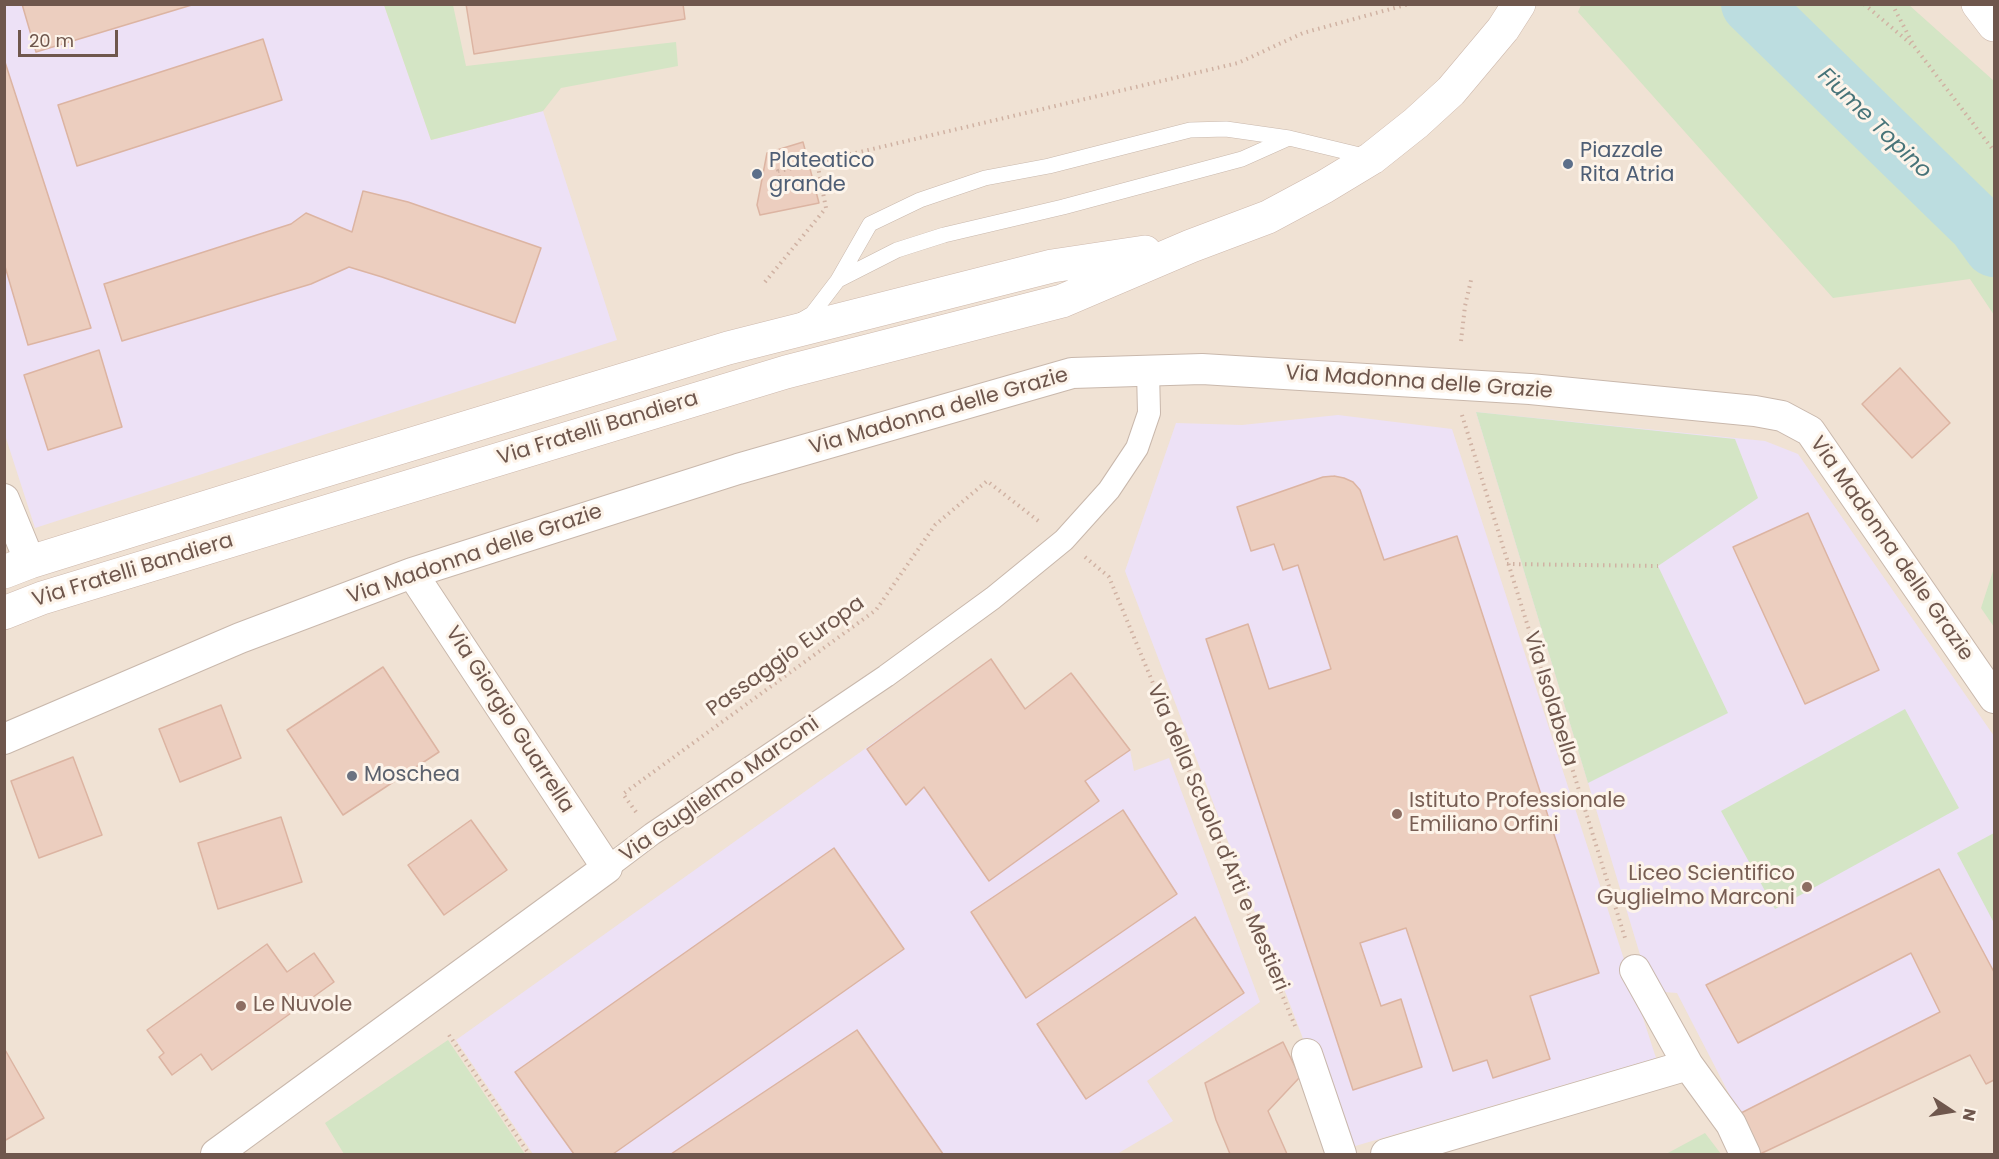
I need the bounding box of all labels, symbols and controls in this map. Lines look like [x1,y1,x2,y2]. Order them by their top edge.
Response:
scale bar [21,18,122,56]
text: 20 m [29,28,74,53]
water label: Fiume Topino [1812,63,1936,185]
place label: Piazzale Rita Atria [1580,139,1674,189]
place label: Plateatico grande [769,149,874,199]
marker: Piazzale Rita Atria [1561,157,1575,171]
marker: Plateatico grande [750,167,764,181]
street label: Via Madonna delle Grazie [1284,361,1554,405]
street label: Via Madonna delle Grazie [807,363,1071,461]
street label: Via Fratelli Bandiera [495,386,701,472]
street label: Via Madonna delle Grazie [1804,432,1978,666]
street label: Via Madonna delle Grazie [344,499,606,611]
street label: Via Fratelli Bandiera [30,528,236,614]
street label: Passaggio Europa [702,591,870,723]
street label: Via Giorgio Guarrella [439,622,579,818]
street label: Via Isolabella [1518,628,1582,770]
street label: Via della Scuola d'Arti e Mestieri [1141,681,1293,995]
street label: Via Guglielmo Marconi [616,712,824,868]
place label: Moschea [364,763,460,789]
marker: Moschea [345,769,359,783]
place label: Istituto Professionale Emiliano Orfini [1409,789,1625,839]
marker: Istituto Professionale Emiliano Orfini [1390,807,1404,821]
place label: Liceo Scientifico Guglielmo Marconi [1597,862,1795,912]
marker: Liceo Scientifico Guglielmo Marconi [1800,880,1814,894]
place label: Le Nuvole [253,993,352,1019]
marker: Le Nuvole [234,999,248,1013]
north arrow [1921,1081,1981,1141]
text: N [1957,1107,1982,1123]

